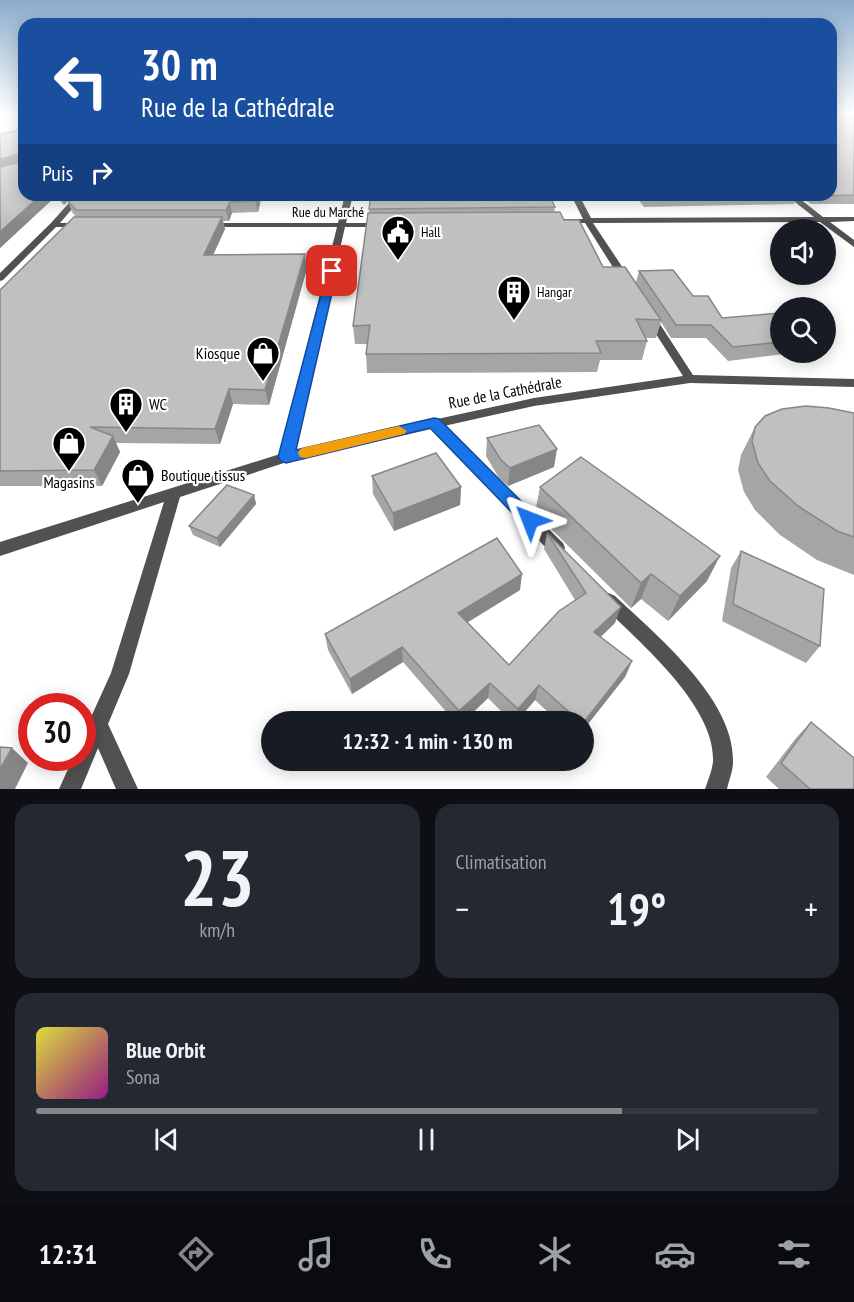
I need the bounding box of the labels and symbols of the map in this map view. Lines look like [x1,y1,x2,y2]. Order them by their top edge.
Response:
street label: Rue du Marché [292,203,364,221]
public building icon: Hall [380,214,416,261]
place label: Hall [421,223,441,241]
pin [306,245,357,296]
building icon: Hangar [496,274,532,321]
place label: Hangar [537,283,572,301]
shop icon: Kiosque [245,335,281,382]
place label: Kiosque [196,343,240,363]
street label: Rue de la Cathédrale [447,371,563,413]
building icon: WC [108,386,144,433]
place label: WC [149,394,167,414]
shop icon: Magasins [51,425,87,472]
shop icon: Boutique tissus [120,457,156,504]
place label: Boutique tissus [161,465,245,485]
place label: Magasins [43,472,95,492]
position arrow [498,488,562,552]
speed limit sign: 30 [18,693,96,771]

